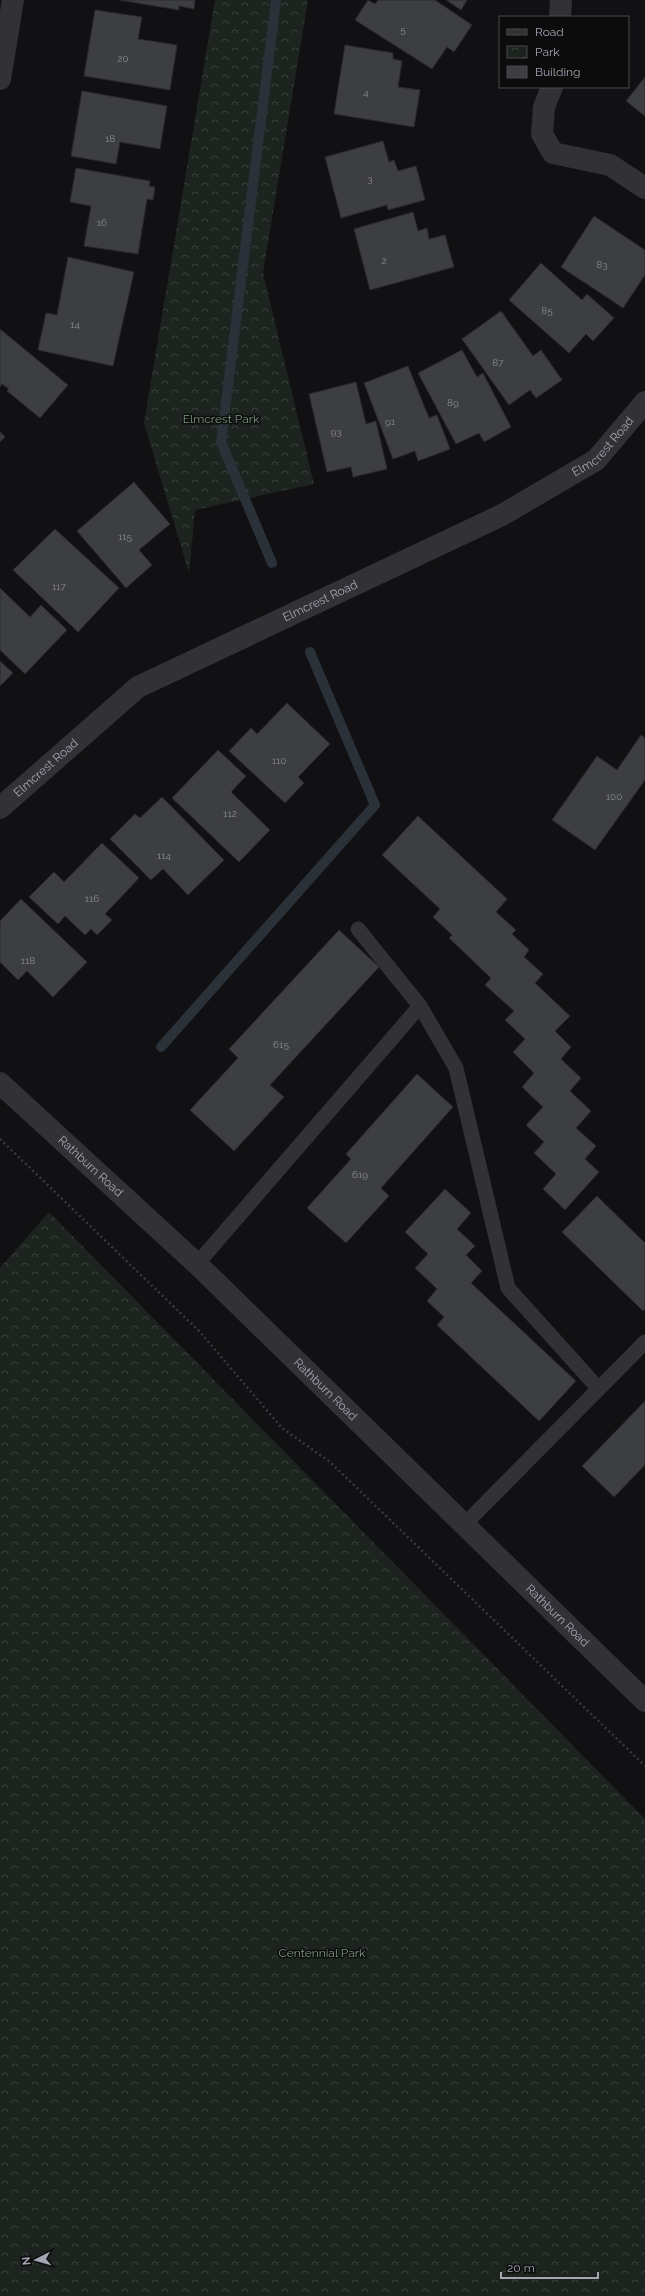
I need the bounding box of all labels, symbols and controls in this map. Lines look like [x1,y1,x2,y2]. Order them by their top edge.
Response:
legend [499,16,629,88]
house number: 5 [400,24,406,35]
text: Road [535,25,564,39]
text: Park [535,45,560,59]
house number: 20 [117,53,129,64]
text: Building [535,65,581,79]
house number: 4 [363,87,369,98]
house number: 18 [105,133,115,144]
house number: 3 [367,173,373,184]
house number: 16 [97,217,107,228]
house number: 2 [381,255,387,266]
house number: 83 [596,259,608,270]
house number: 85 [541,305,553,316]
house number: 14 [70,319,80,330]
house number: 87 [492,357,504,368]
house number: 89 [447,397,459,408]
park label: Elmcrest Park [183,412,260,426]
street label: Elmcrest Road [570,414,636,479]
house number: 91 [385,416,396,427]
house number: 93 [330,426,342,437]
house number: 115 [118,531,133,542]
street label: Elmcrest Road [281,577,360,625]
house number: 117 [52,581,67,592]
street label: Elmcrest Road [11,736,81,800]
house number: 110 [272,755,286,766]
house number: 100 [606,791,622,802]
house number: 112 [223,808,237,819]
house number: 114 [157,850,172,861]
house number: 116 [85,893,99,904]
house number: 118 [21,955,35,966]
house number: 615 [273,1039,289,1050]
street label: Rathburn Road [55,1133,126,1199]
house number: 619 [352,1169,368,1180]
street label: Rathburn Road [291,1355,360,1423]
street label: Rathburn Road [523,1582,592,1650]
park label: Centennial Park [279,1946,366,1960]
north arrow [16,2240,56,2280]
scale bar [501,2254,598,2280]
text: N [20,2256,33,2266]
text: 20 m [507,2261,535,2275]

